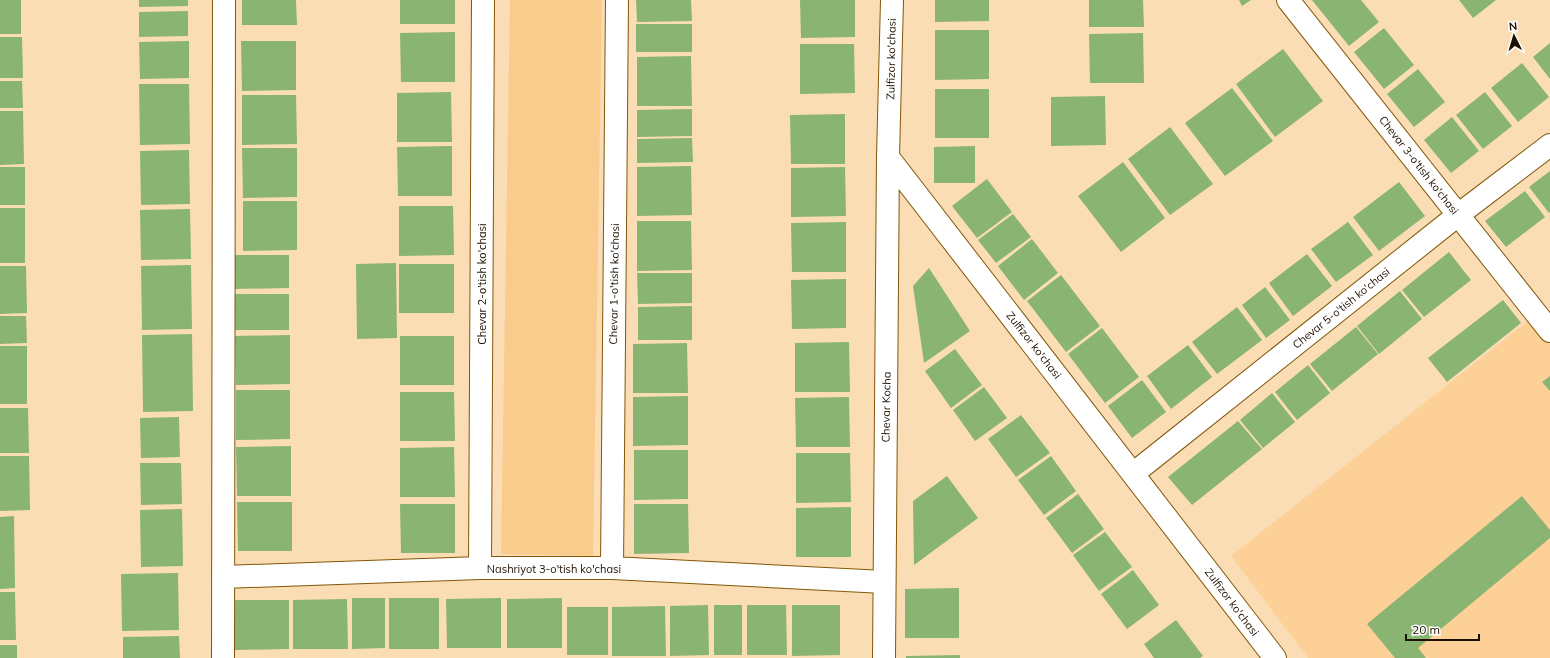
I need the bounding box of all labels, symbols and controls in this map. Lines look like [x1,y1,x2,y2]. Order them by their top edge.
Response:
north arrow [1494,16,1534,56]
street label: Zulfizor ko'chasi [883,18,899,100]
text: N [1508,19,1518,33]
street label: Chevar 3-o'tish ko'chasi [1376,113,1462,217]
street label: Chevar 2-o'tish ko'chasi [475,223,489,345]
street label: Chevar 1-o'tish ko'chasi [606,223,622,345]
street label: Chevar 5-o'tish ko'chasi [1289,264,1393,352]
street label: Zulfizor ko'chasi [1003,309,1065,381]
street label: Chevar Kocha [878,372,894,442]
street label: Nashriyot 3-o'tish ko'chasi [487,562,621,576]
street label: Zulfizor ko'chasi [1202,565,1262,639]
scale bar [1406,616,1479,642]
text: 20 m [1412,622,1440,637]

